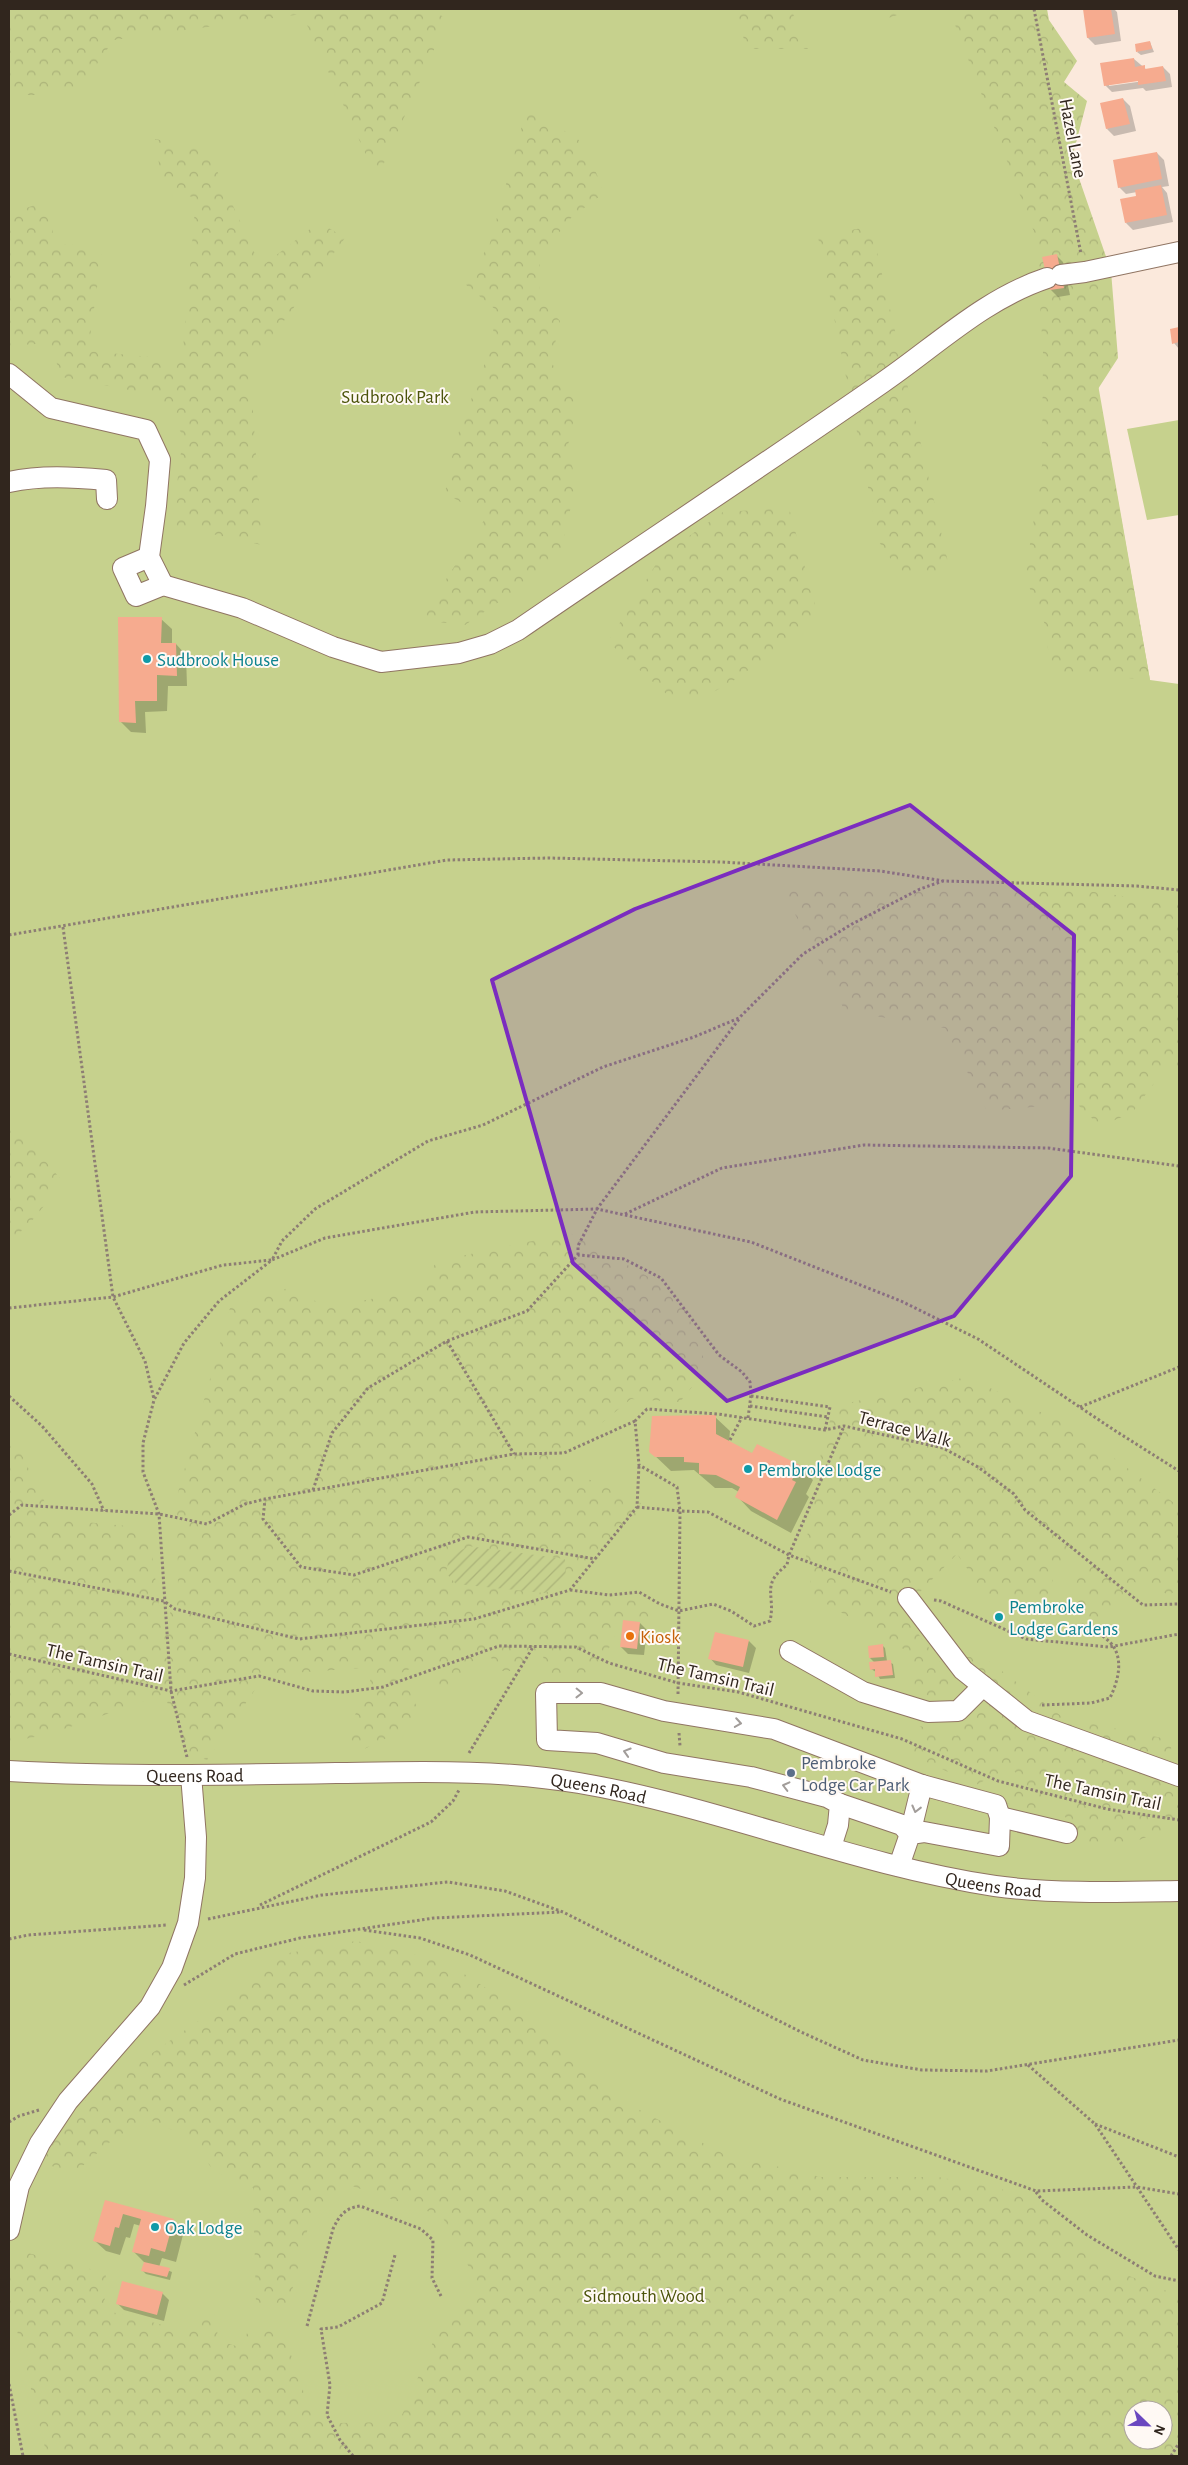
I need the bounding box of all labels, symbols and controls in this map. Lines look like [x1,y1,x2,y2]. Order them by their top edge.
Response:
street label: Hazel Lane [1056,97,1090,180]
park label: Sudbrook Park [341,388,449,407]
place label: Sudbrook House [157,651,279,670]
marker: Sudbrook House [141,653,153,665]
street label: Terrace Walk [856,1408,953,1451]
place label: Pembroke Lodge [758,1461,881,1480]
marker: Pembroke Lodge [742,1463,754,1475]
place label: Pembroke Lodge Gardens [1009,1598,1118,1639]
marker: Pembroke Lodge Gardens [993,1611,1005,1623]
place label: Kiosk [640,1628,680,1647]
marker: Kiosk [624,1630,636,1642]
street label: The Tamsin Trail [44,1641,165,1686]
street label: The Tamsin Trail [655,1655,776,1700]
one-way arrow [576,1688,584,1698]
one-way arrow [734,1718,743,1728]
one-way arrow [624,1747,632,1757]
place label: Pembroke Lodge Car Park [801,1754,910,1795]
street label: Queens Road [146,1767,244,1786]
marker: Pembroke Lodge Car Park [785,1767,797,1779]
street label: Queens Road [550,1771,648,1808]
street label: The Tamsin Trail [1042,1771,1163,1814]
one-way arrow [781,1781,790,1792]
one-way arrow [911,1805,922,1814]
street label: Queens Road [944,1869,1042,1901]
place label: Oak Lodge [165,2219,242,2238]
marker: Oak Lodge [149,2221,161,2233]
park label: Sidmouth Wood [583,2287,705,2306]
north arrow [1123,2400,1173,2450]
text: N [1151,2422,1167,2437]

